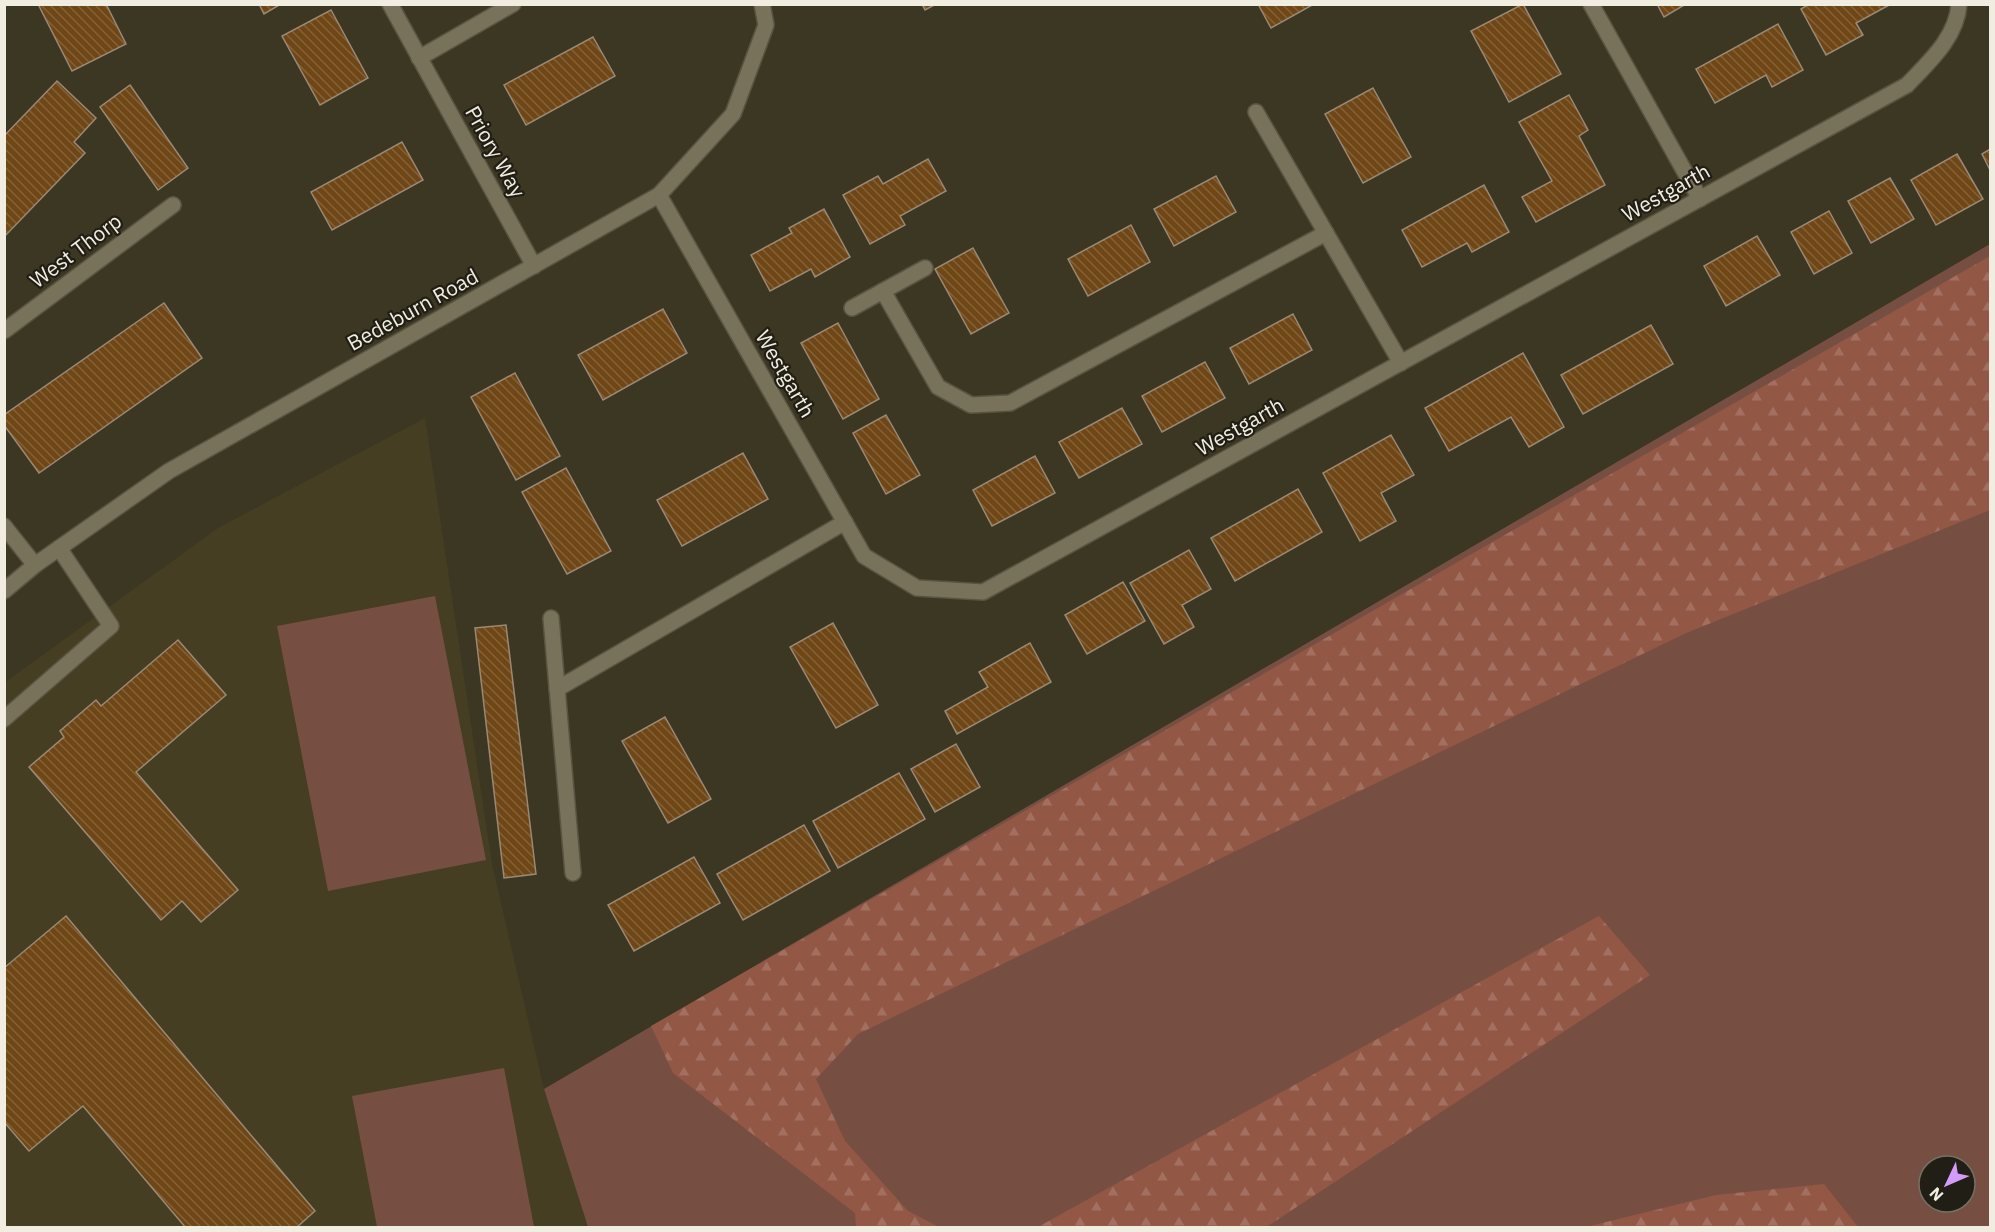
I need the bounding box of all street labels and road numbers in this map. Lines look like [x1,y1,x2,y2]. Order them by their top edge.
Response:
street label: Priory Way [459,101,533,203]
street label: Westgarth [1617,156,1715,228]
street label: West Thorp [24,207,127,294]
street label: Bedeburn Road [342,262,483,357]
street label: Westgarth [750,325,822,422]
street label: Westgarth [1191,390,1289,462]

